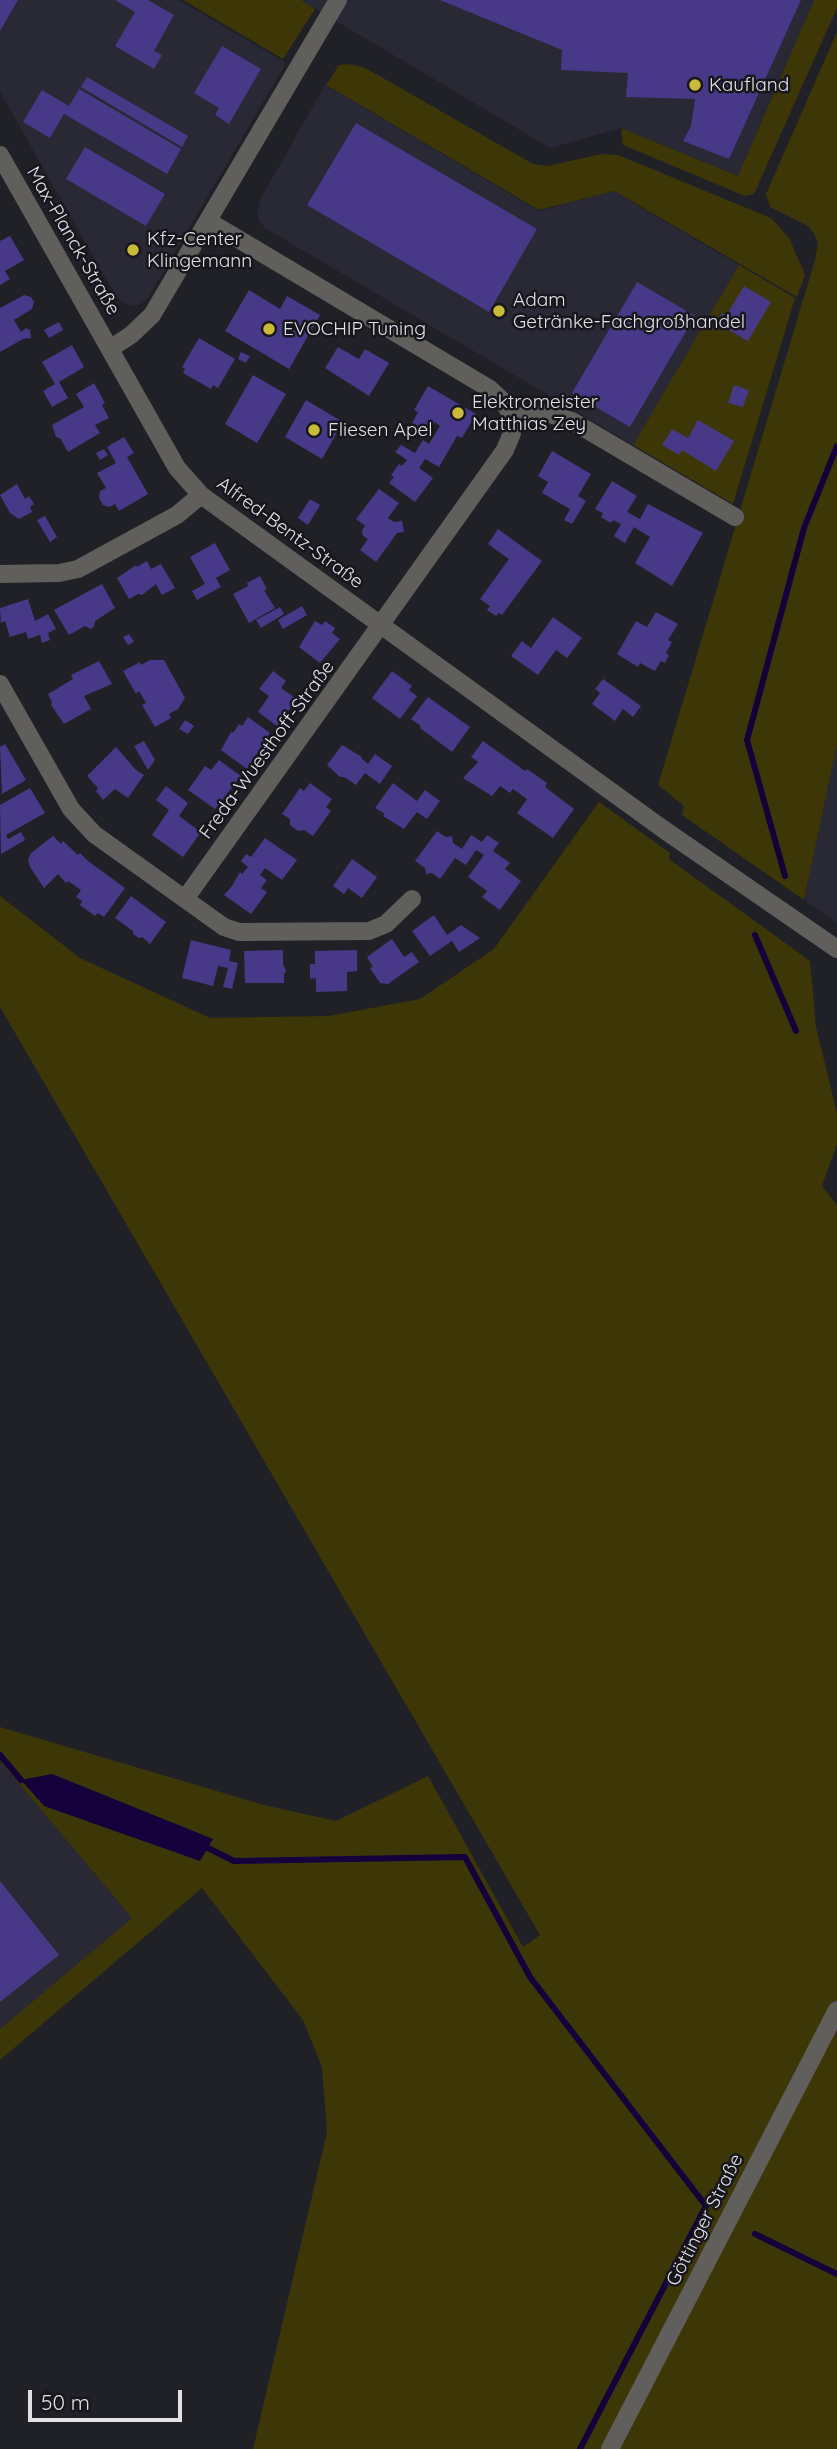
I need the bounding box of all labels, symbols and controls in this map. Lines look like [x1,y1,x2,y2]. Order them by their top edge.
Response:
place label: Kaufland [709,74,789,96]
marker: Kaufland [687,77,703,93]
street label: Max-Planck-Straße [21,163,125,319]
place label: Kfz-Center Klingemann [147,228,252,272]
marker: Kfz-Center Klingemann [125,242,141,258]
place label: Adam Getränke-Fachgroßhandel [513,289,745,333]
marker: Adam Getränke-Fachgroßhandel [491,303,507,319]
place label: EVOCHIP Tuning [283,318,426,340]
marker: EVOCHIP Tuning [261,321,277,337]
place label: Elektromeister Matthias Zey [472,391,598,435]
marker: Elektromeister Matthias Zey [450,405,466,421]
place label: Fliesen Apel [328,419,433,441]
marker: Fliesen Apel [306,422,322,438]
street label: Alfred-Bentz-Straße [212,472,368,594]
street label: Freda-Wuesthoff-Straße [195,656,339,844]
street label: Göttinger Straße [662,2150,748,2290]
scale bar [32,2376,186,2420]
text: 50 m [41,2389,90,2415]

